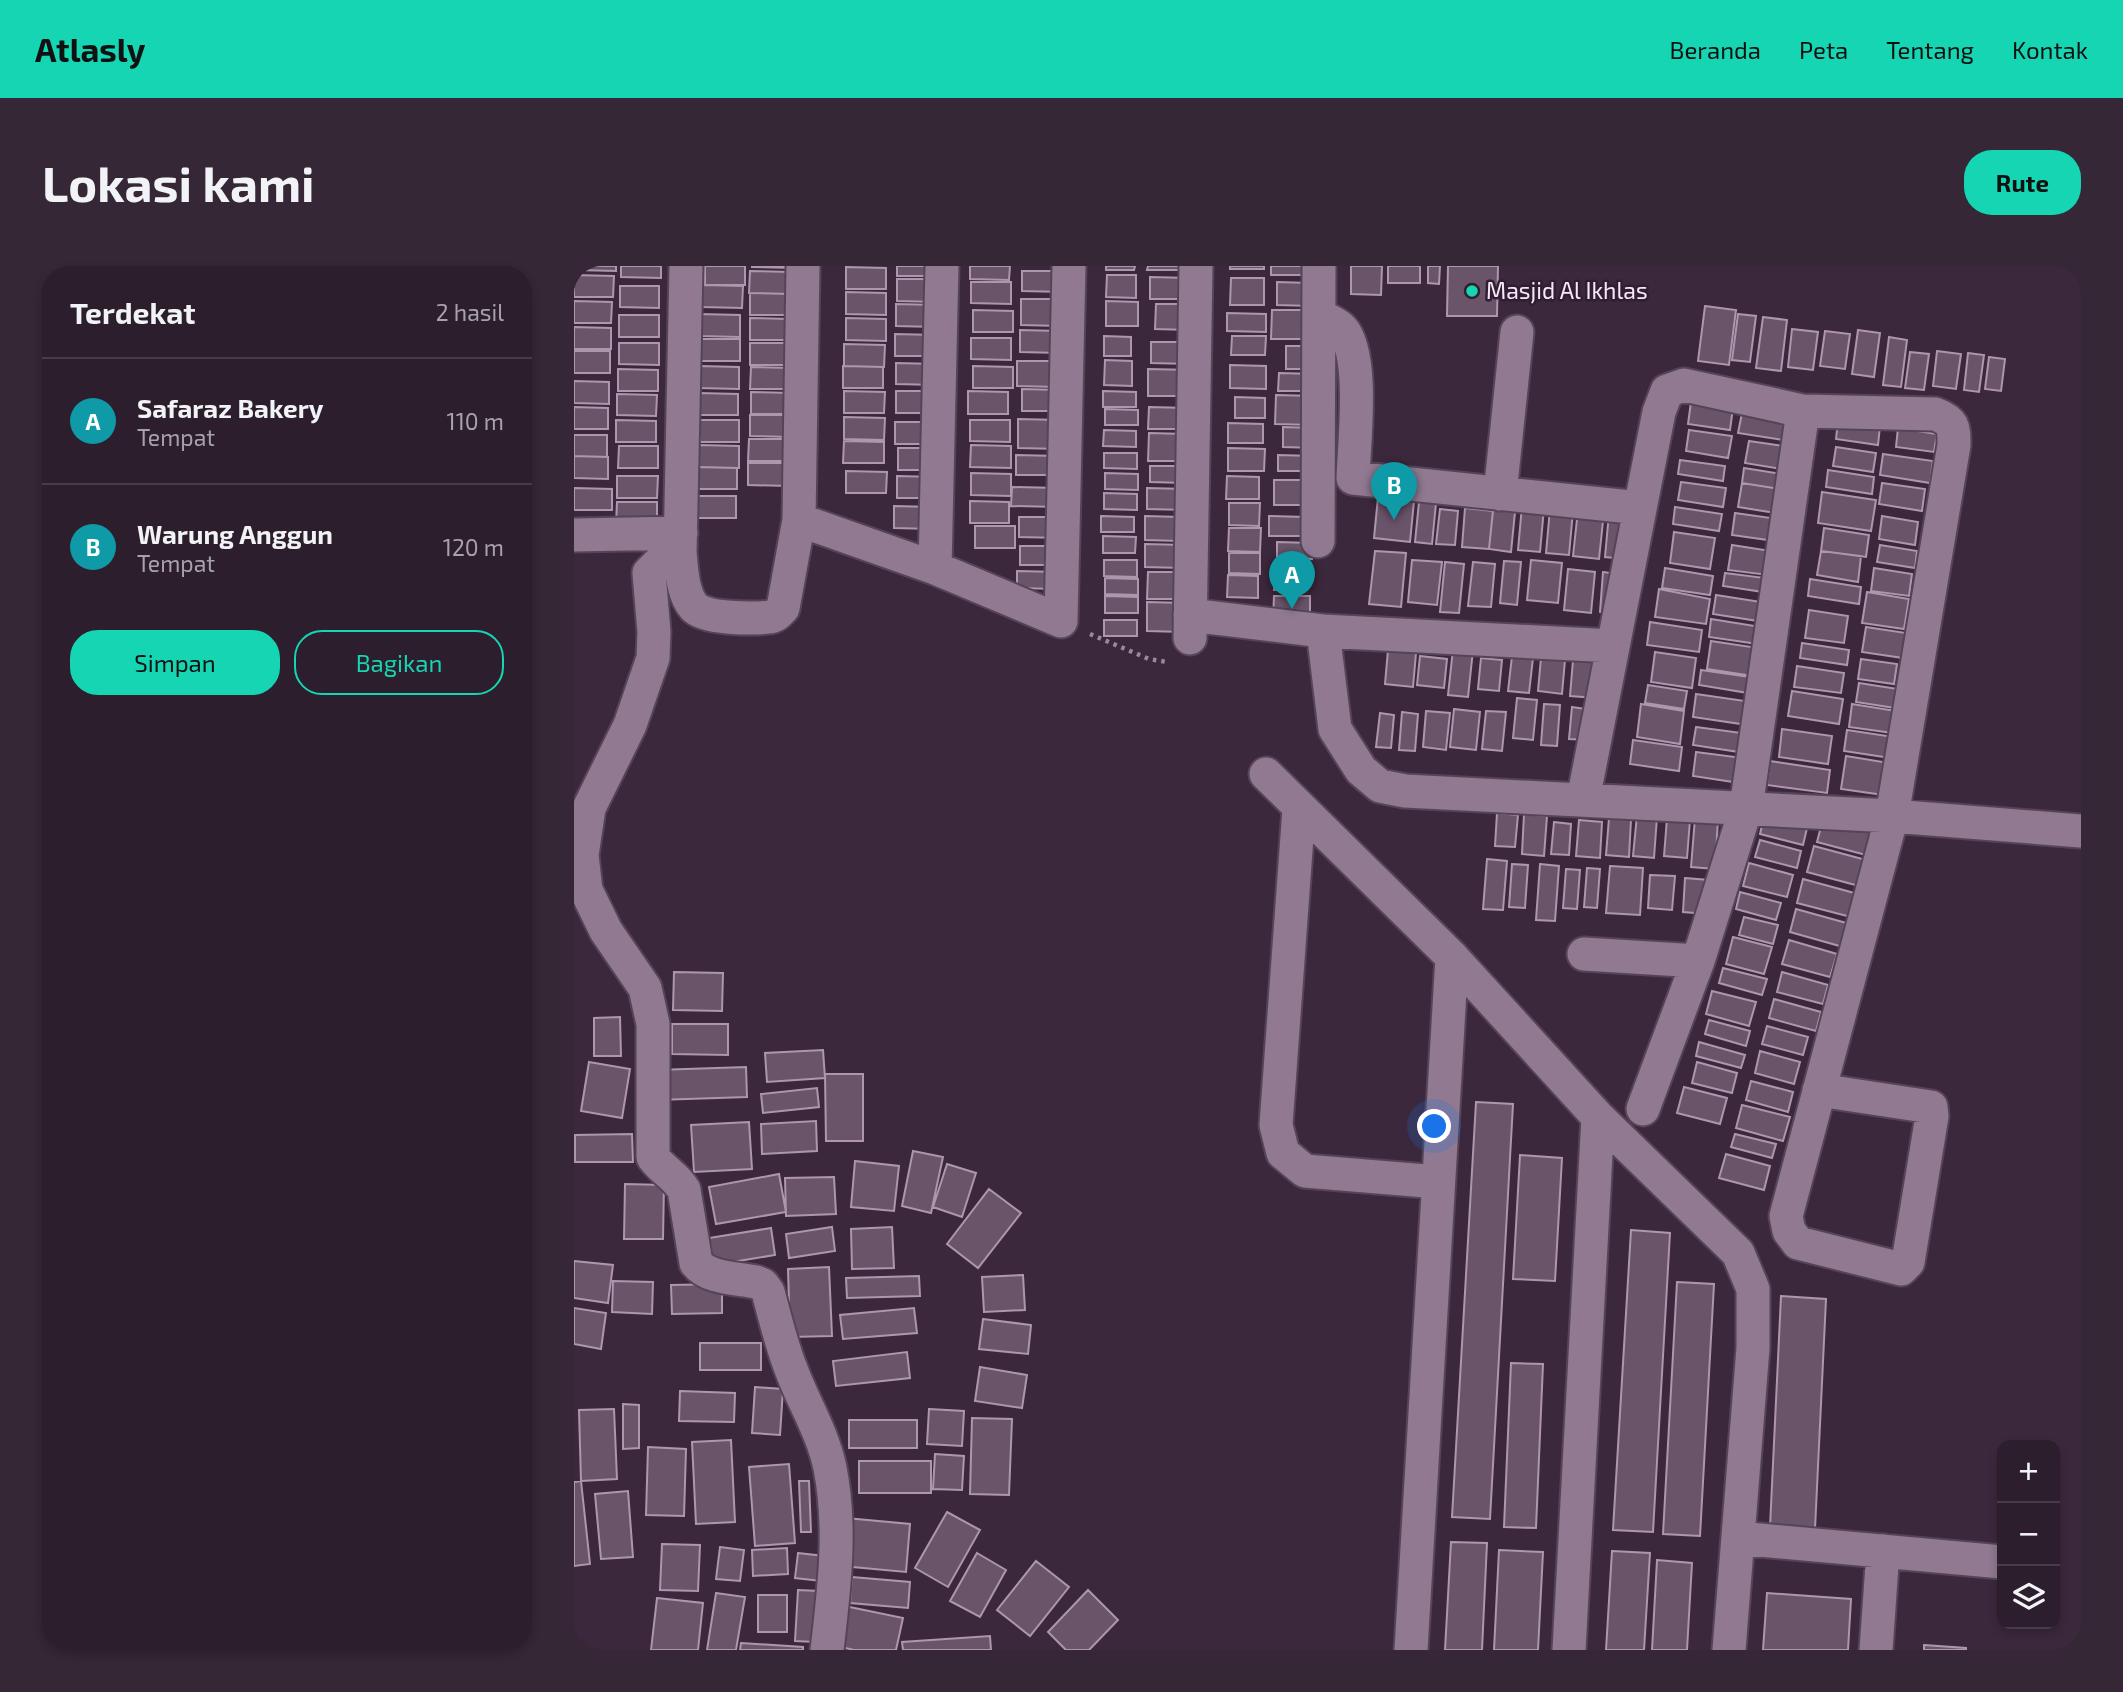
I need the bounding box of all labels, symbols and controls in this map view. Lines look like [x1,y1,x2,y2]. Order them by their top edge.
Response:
text: Atlasly [35,29,145,69]
text: Beranda [1670,35,1761,64]
text: Peta [1799,35,1848,64]
text: Tentang [1886,35,1974,64]
text: Kontak [2012,35,2088,64]
button: Rute [1964,150,2081,215]
text: Lokasi kami [42,153,315,212]
place label: Masjid Al Ikhlas [1486,276,1648,304]
marker: Masjid Al Ikhlas [1464,283,1480,299]
text: Terdekat [70,294,196,330]
text: 2 hasil [436,298,504,326]
text: Safaraz Bakery [137,392,323,423]
text: A [85,407,101,435]
text: 110 m [447,407,504,435]
text: Tempat [137,423,215,451]
pin: B [1371,462,1417,520]
text: Warung Anggun [137,518,333,549]
text: B [86,533,100,561]
text: 120 m [443,533,504,561]
text: Tempat [137,549,215,577]
pin: A [1269,551,1315,609]
button: Simpan [70,630,280,695]
button: Bagikan [294,630,504,695]
your location [1417,1109,1451,1143]
map controls [1997,1440,2060,1629]
button: + [1997,1440,2060,1503]
button: − [1997,1503,2060,1566]
button: layers [1997,1566,2060,1629]

